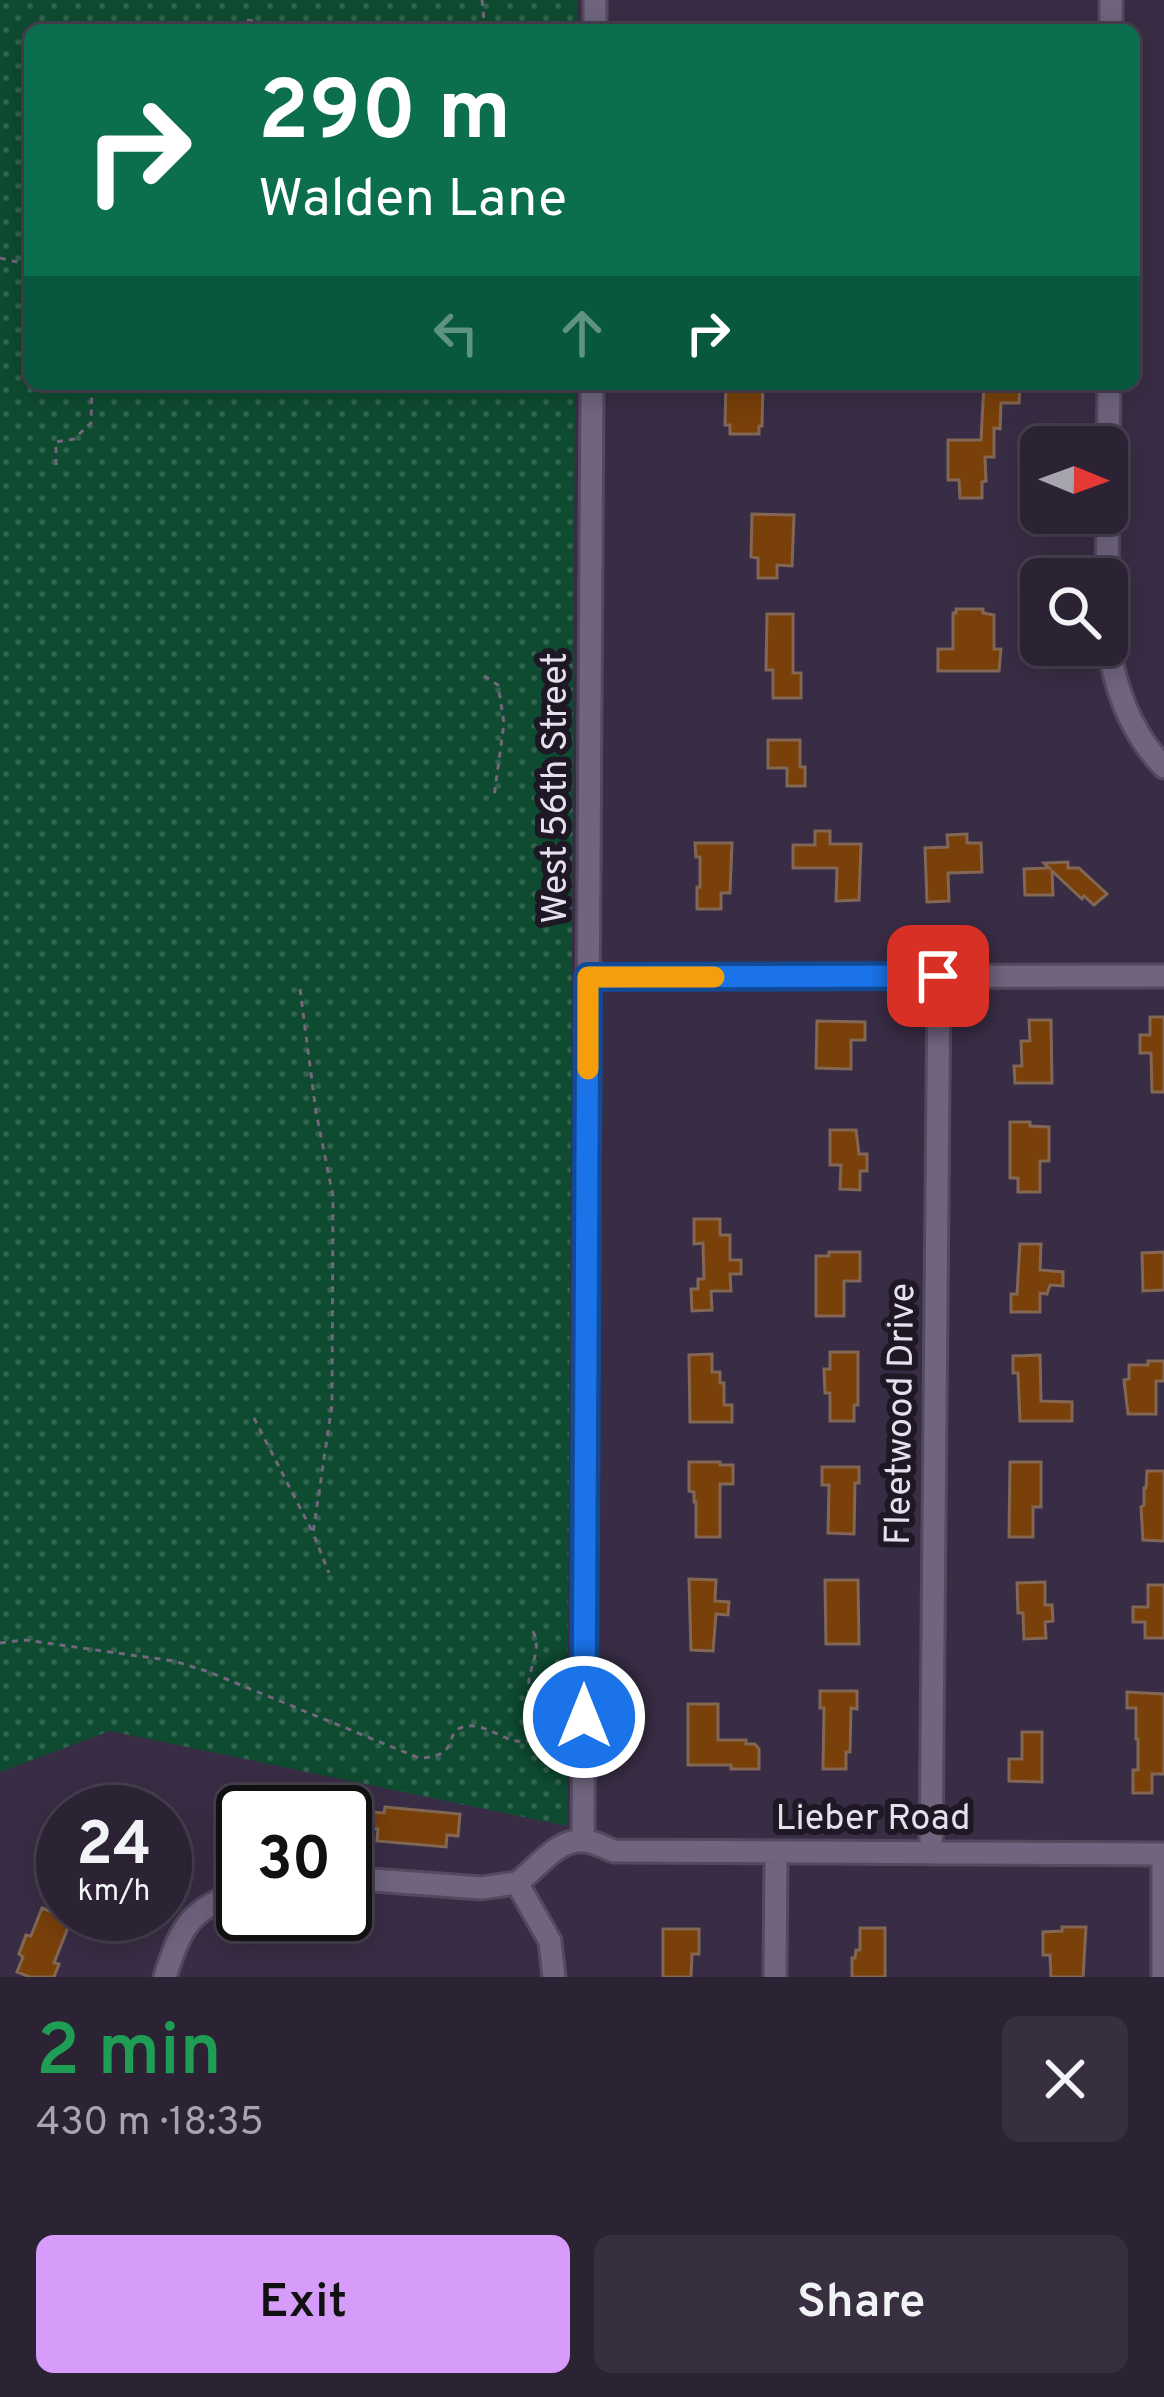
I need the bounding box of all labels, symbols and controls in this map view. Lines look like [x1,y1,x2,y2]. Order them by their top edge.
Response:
text: 290 m [258,63,511,169]
icon: right [60,72,216,228]
text: Walden Lane [258,167,567,236]
icon: left [423,300,489,366]
icon: ahead [549,300,615,366]
icon: right [675,300,741,366]
north arrow [1020,426,1128,534]
map controls [1020,426,1128,666]
button: search [1020,558,1128,666]
street label: West 56th Street [534,652,580,924]
pin [887,925,989,1027]
icon: arrive [905,943,971,1009]
street label: Fleetwood Drive [877,1282,927,1546]
position arrow [521,1654,647,1780]
speed limit sign: 30 [216,1785,372,1941]
street label: Lieber Road [776,1797,970,1843]
text: 24 [76,1810,152,1886]
text: km/h [78,1874,150,1911]
text: 2 min [36,2009,222,2101]
button: close [1002,2016,1128,2142]
text: 430 m · 18:35 [36,2100,264,2149]
button: Exit [36,2235,570,2373]
button: Share [594,2235,1128,2373]

